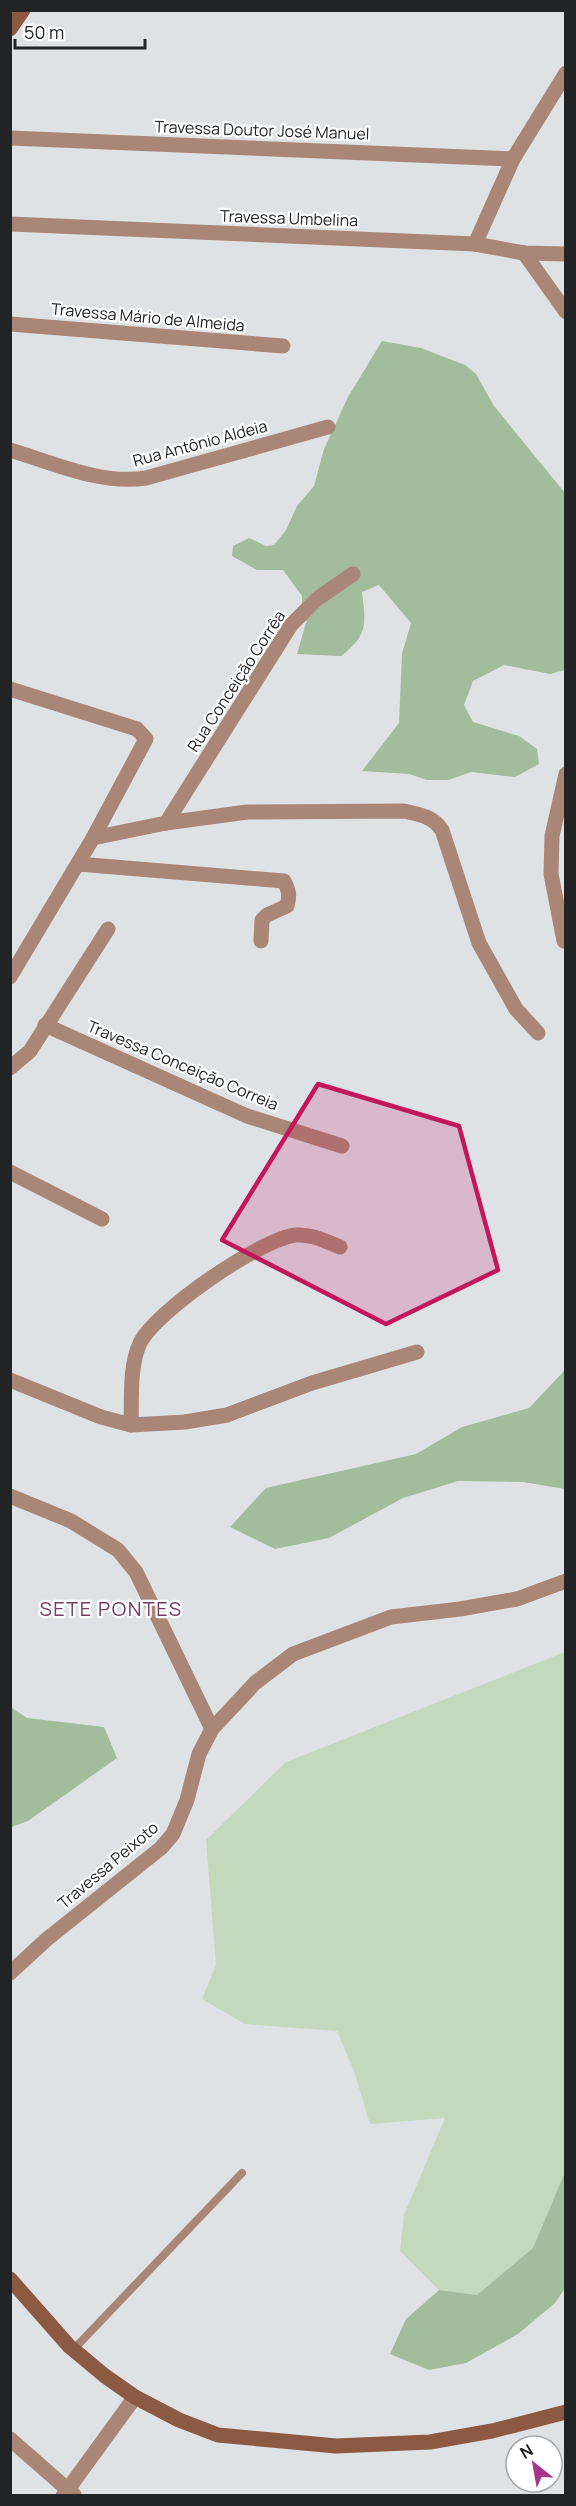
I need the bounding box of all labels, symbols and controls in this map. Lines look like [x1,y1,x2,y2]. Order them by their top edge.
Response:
scale bar [15,12,146,50]
text: 50 m [24,20,64,44]
street label: Travessa Doutor José Manuel [154,115,370,145]
street label: Travessa Umbelina [220,205,358,231]
street label: Travessa Mário de Almeida [50,298,246,336]
street label: Rua Antônio Aldeia [130,415,270,471]
street label: Rua Conceição Corrêa [182,606,290,756]
street label: Travessa Conceição Correia [84,1015,282,1115]
district label: SETE PONTES [40,1595,182,1622]
street label: Travessa Peixoto [53,1817,163,1913]
north arrow [504,2434,564,2494]
text: N [516,2439,537,2464]

